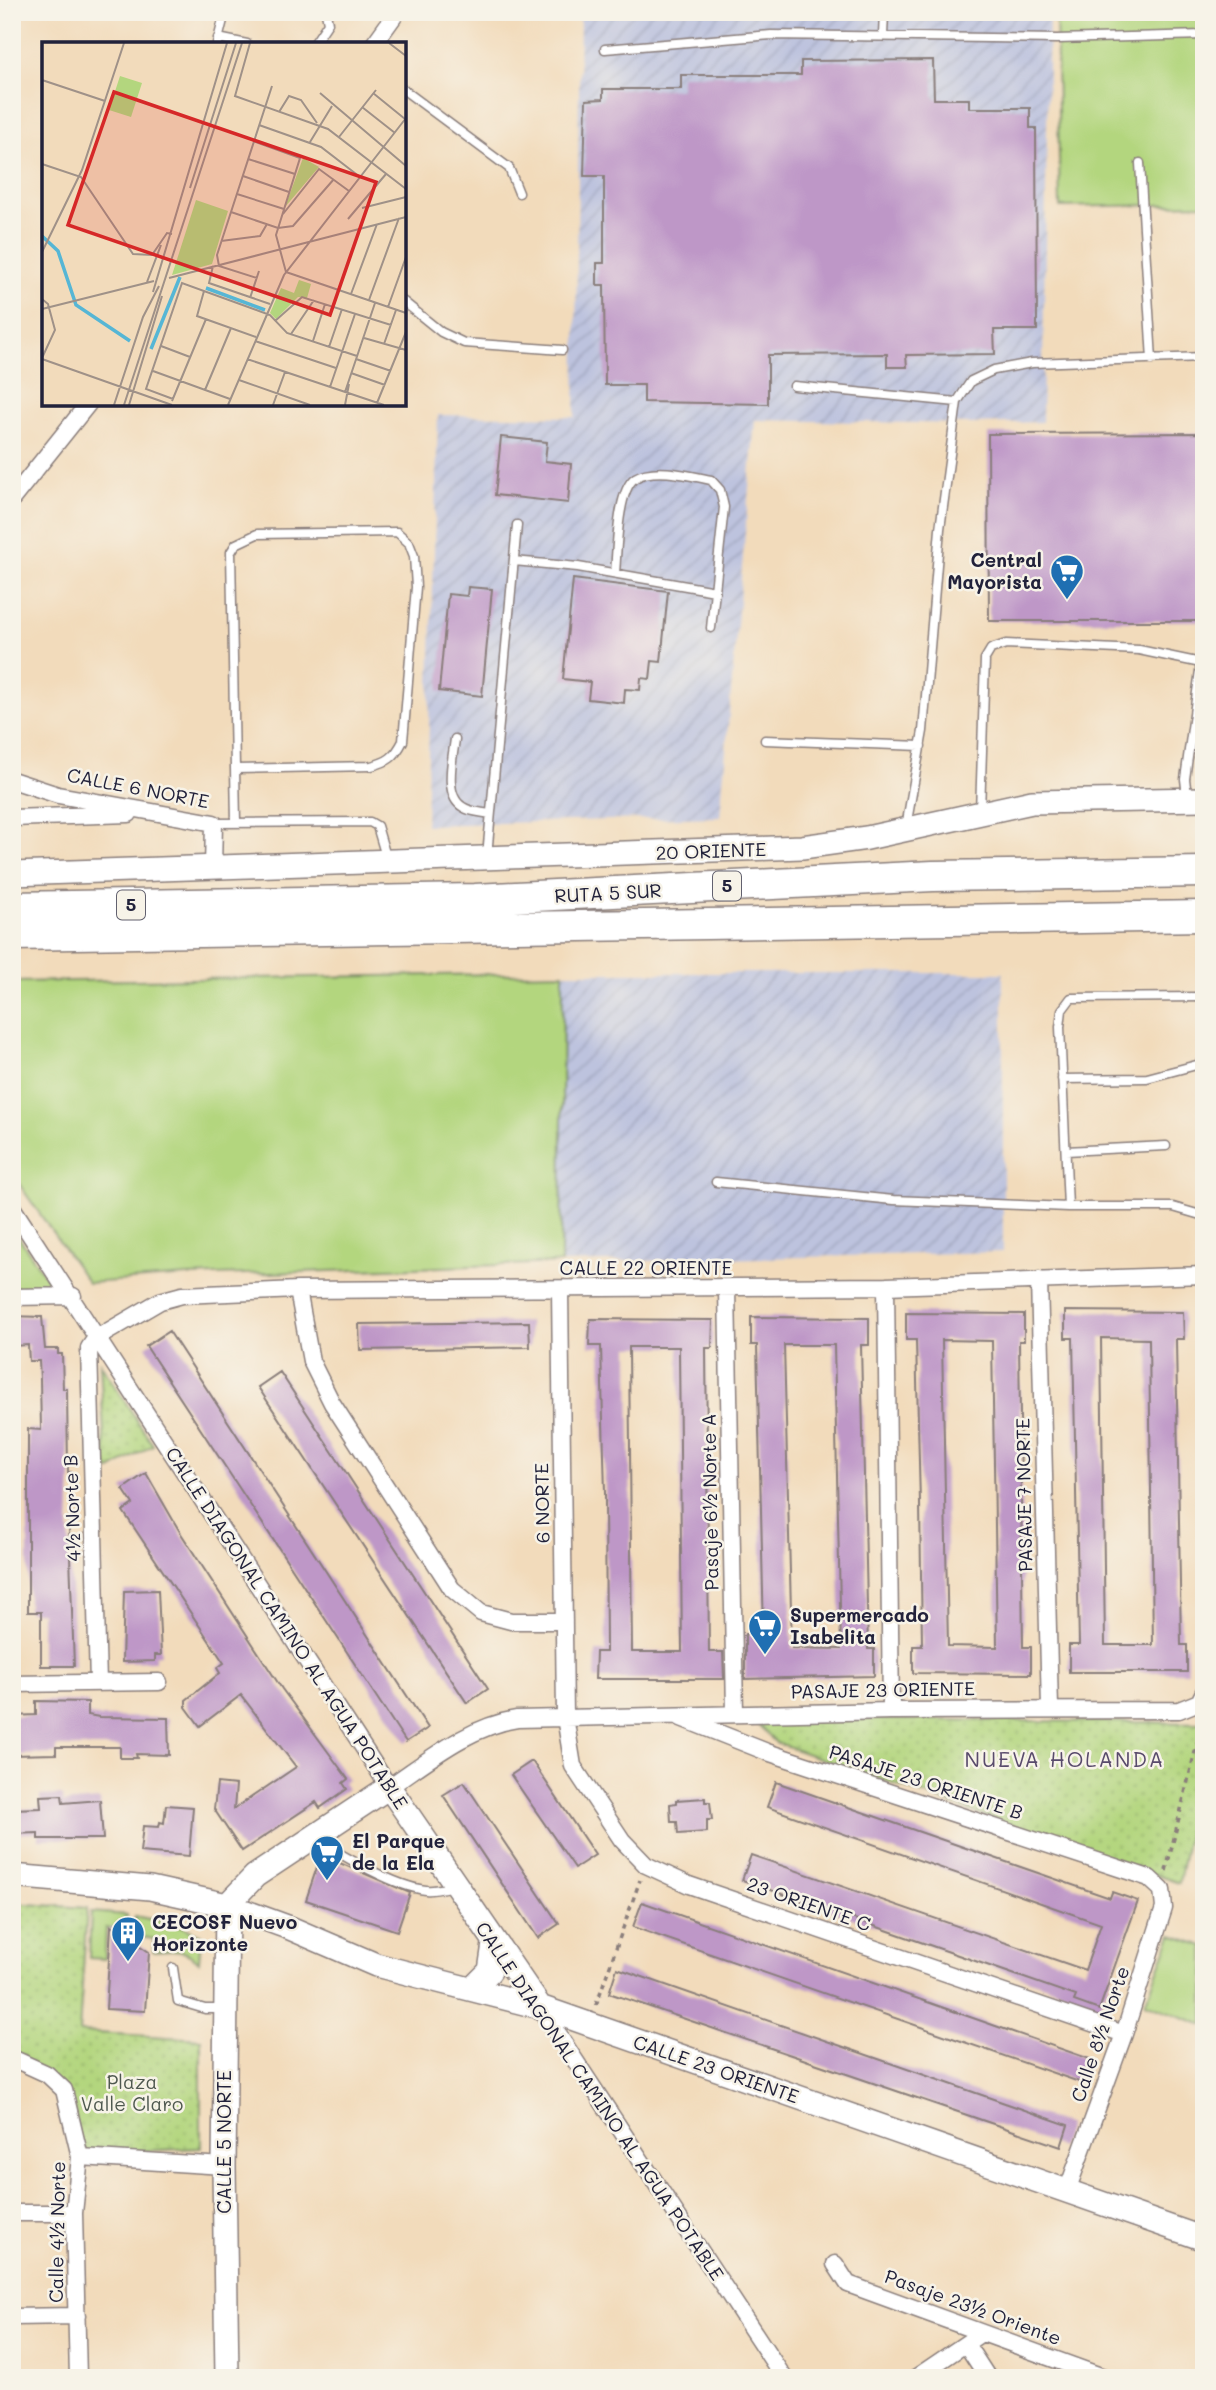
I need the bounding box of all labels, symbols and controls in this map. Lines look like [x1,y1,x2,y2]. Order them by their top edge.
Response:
inset map [42,42,406,406]
place label: Central Mayorista [947,547,1042,594]
supermarket icon: Central Mayorista [1048,552,1086,601]
street label: CALLE 6 NORTE [65,762,211,814]
street label: 20 ORIENTE [655,836,767,865]
road number: 5 [713,872,741,900]
street label: RUTA 5 SUR [554,877,662,908]
road number: 5 [117,890,145,920]
street label: CALLE 22 ORIENTE [560,1255,733,1280]
street label: Pasaje 6½ Norte A [695,1413,724,1591]
street label: PASAJE 7 NORTE [1010,1418,1037,1572]
street label: CALLE DIAGONAL CAMINO AL AGUA POTABLE [161,1442,414,1814]
street label: 4½ Norte B [57,1454,86,1562]
street label: 6 NORTE [528,1463,555,1543]
place label: Supermercado Isabelita [790,1602,929,1649]
supermarket icon: Supermercado Isabelita [746,1607,784,1656]
street label: PASAJE 23 ORIENTE [791,1675,975,1704]
street label: PASAJE 23 ORIENTE B [826,1738,1026,1825]
district label: NUEVA HOLANDA [965,1745,1165,1772]
place label: El Parque de la Ela [352,1828,445,1875]
supermarket icon: El Parque de la Ela [308,1833,346,1882]
street label: 23 ORIENTE C [744,1871,874,1936]
place label: CECOSF Nuevo Horizonte [152,1909,297,1956]
building icon: CECOSF Nuevo Horizonte [109,1914,147,1963]
street label: CALLE DIAGONAL CAMINO AL AGUA POTABLE [471,1917,730,2285]
street label: Calle 8½ Norte [1065,1963,1134,2105]
street label: CALLE 23 ORIENTE [630,2028,802,2109]
park label: Plaza Valle Claro [81,2069,183,2116]
street label: CALLE 5 NORTE [211,2070,236,2214]
street label: Calle 4½ Norte [43,2161,70,2303]
street label: Pasaje 23½ Oriente [881,2263,1065,2350]

